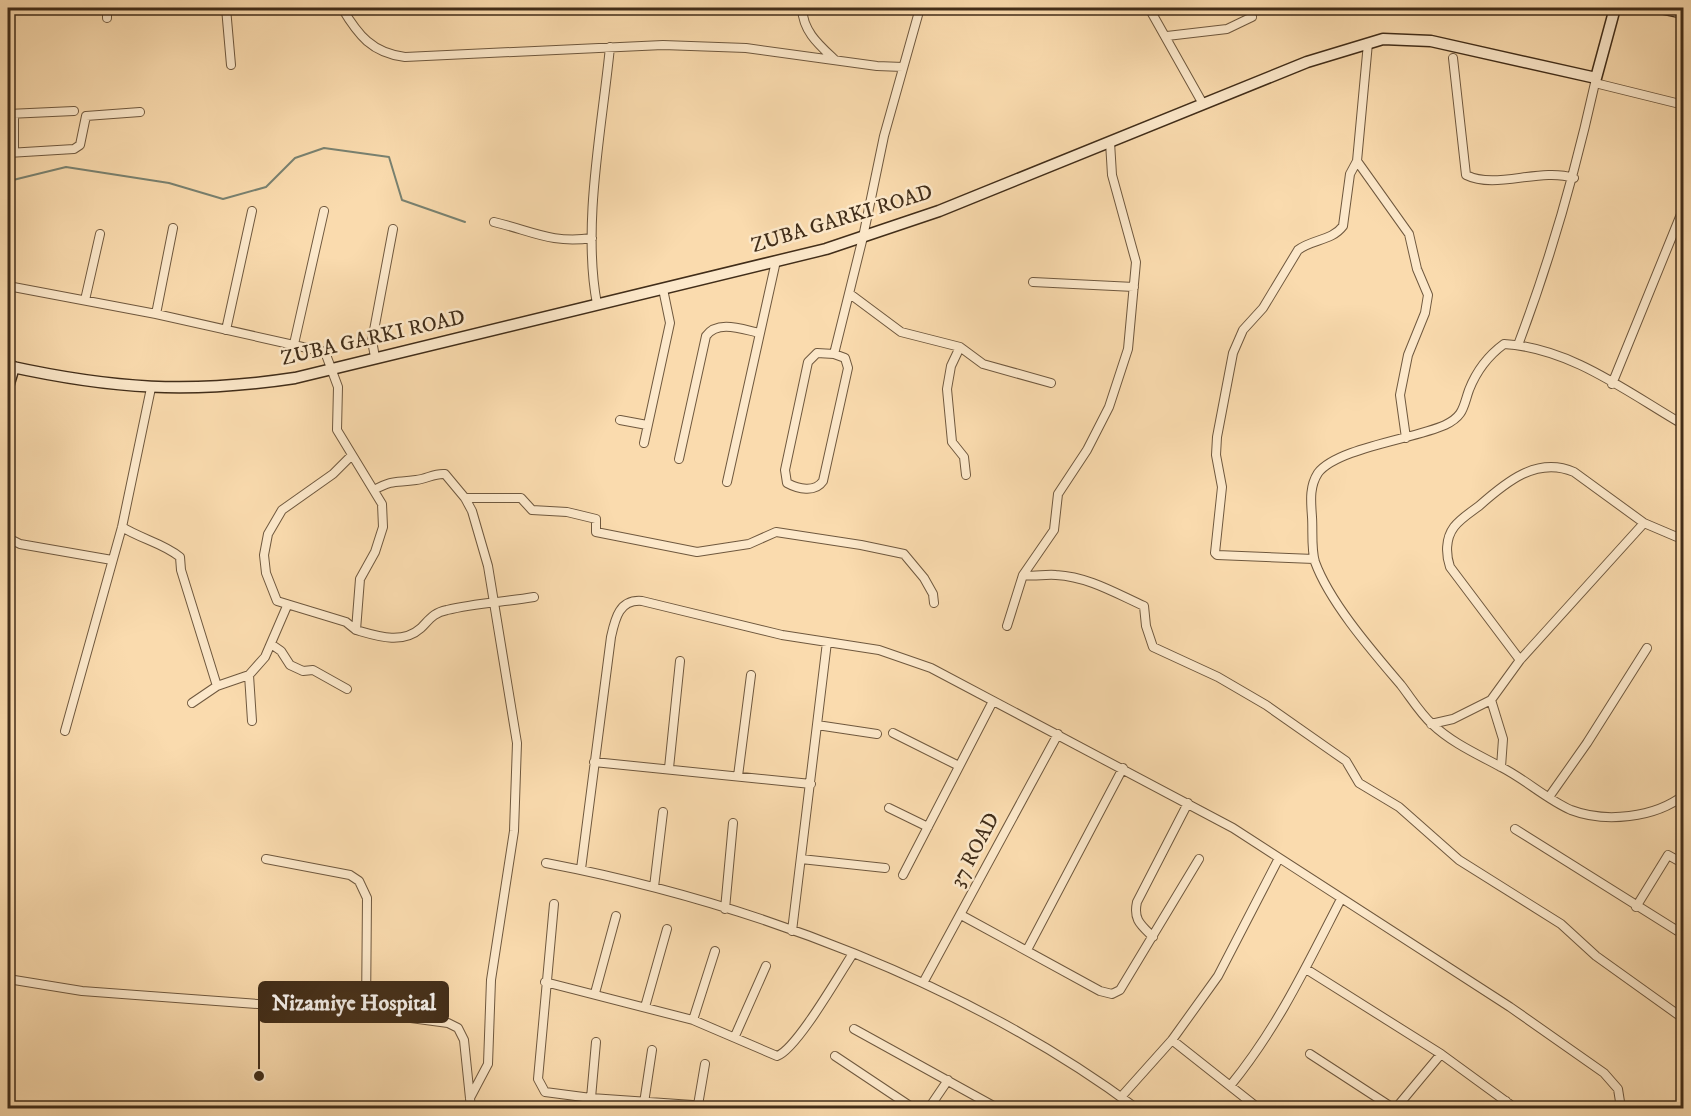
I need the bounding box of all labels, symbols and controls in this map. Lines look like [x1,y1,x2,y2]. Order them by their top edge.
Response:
street label: ZUBA GARKI ROAD [748,179,936,259]
street label: ZUBA GARKI ROAD [278,304,468,372]
street label: 37 ROAD [945,808,1005,892]
callout: Nizamiye Hospital [259,982,448,1022]
text: Nizamiye Hospital [272,990,437,1017]

